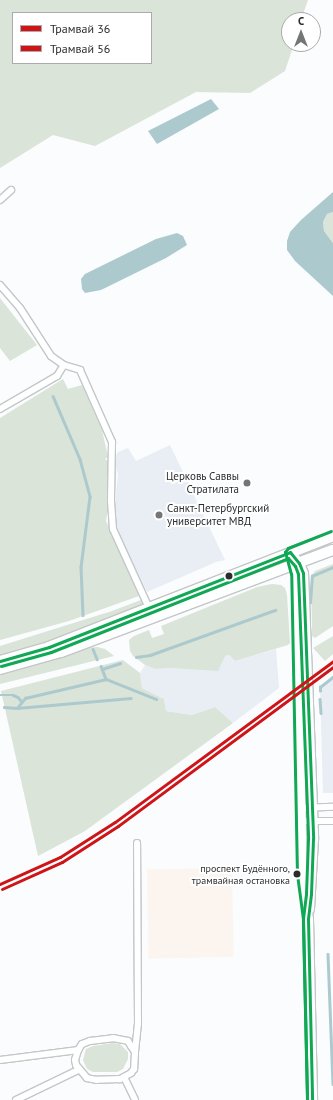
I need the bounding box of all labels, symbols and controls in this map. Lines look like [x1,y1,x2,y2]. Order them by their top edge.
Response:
legend [12,12,152,64]
north arrow [281,12,321,52]
text: С [298,14,304,28]
text: Трамвай 36 [50,21,110,36]
text: Трамвай 56 [50,41,110,56]
place label: Церковь Саввы Стратилата [166,470,239,496]
marker: Церковь Саввы Стратилата [242,478,252,488]
place label: Санкт-Петербургский университет МВД [167,502,269,528]
marker: Санкт-Петербургский университет МВД [154,510,164,520]
unlabelled marker [224,571,234,581]
place label: проспект Будённого, трамвайная остановка [192,862,290,886]
marker: проспект Будённого, трамвайная остановка [292,869,302,879]

